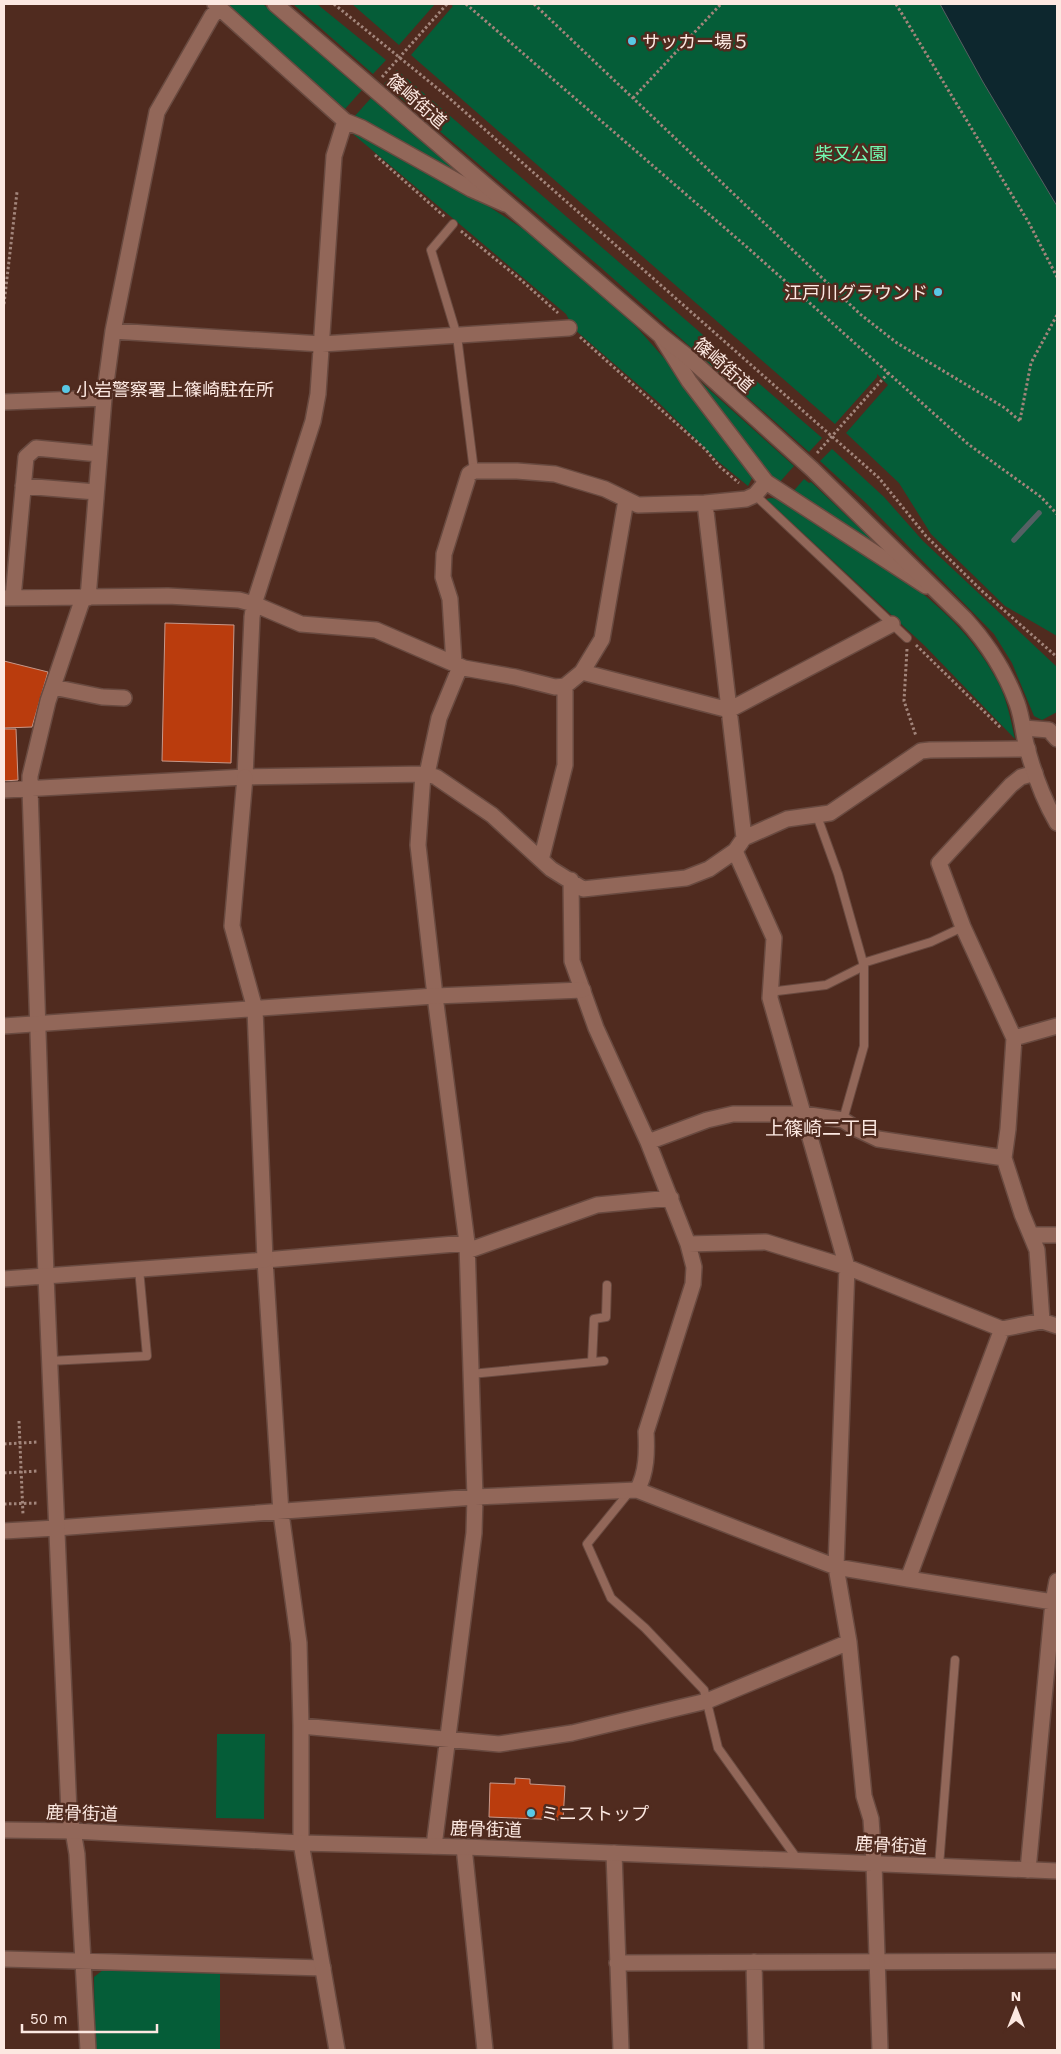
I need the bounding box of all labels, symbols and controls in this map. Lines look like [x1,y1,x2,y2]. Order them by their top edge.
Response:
place label: サッカー場５ [642,31,750,52]
marker: サッカー場５ [626,35,638,47]
street label: 篠崎街道 [383,69,451,133]
park label: 柴又公園 [815,143,887,164]
place label: 江戸川グラウンド [784,282,928,303]
marker: 江戸川グラウンド [932,286,944,298]
street label: 篠崎街道 [690,333,758,397]
place label: 小岩警察署上篠崎駐在所 [76,379,274,400]
marker: 小岩警察署上篠崎駐在所 [60,383,72,395]
district label: 上篠崎二丁目 [765,1117,879,1140]
street label: 鹿骨街道 [46,1801,118,1825]
place label: ミニストップ [541,1803,649,1824]
marker: ミニストップ [525,1807,537,1819]
street label: 鹿骨街道 [450,1817,522,1841]
street label: 鹿骨街道 [854,1833,928,1857]
north arrow [991,1984,1041,2034]
text: N [1011,1988,1021,2004]
scale bar [22,2002,158,2034]
text: 50 m [30,2010,67,2028]

